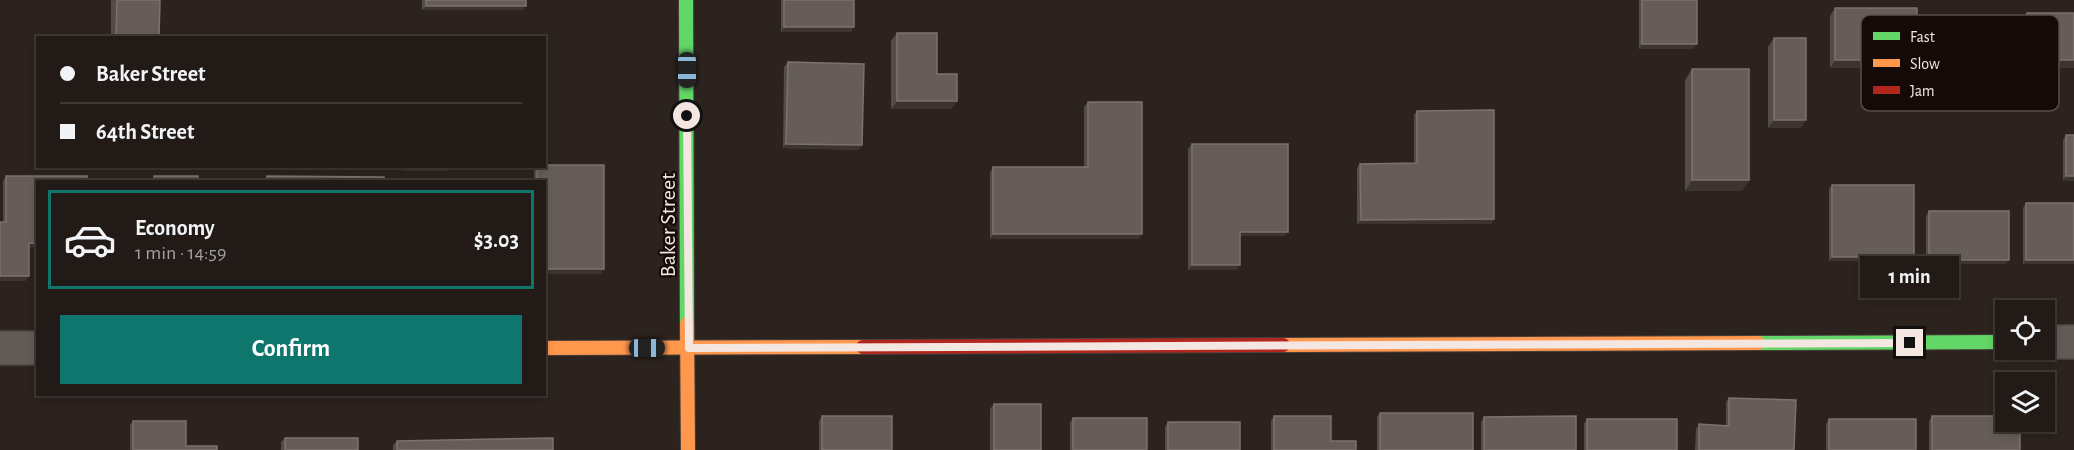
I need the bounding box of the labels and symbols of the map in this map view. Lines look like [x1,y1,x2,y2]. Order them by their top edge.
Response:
legend [1861,15,2059,111]
text: Fast [1910,29,1935,45]
car [678,52,696,88]
text: Slow [1910,56,1940,72]
text: Jam [1910,83,1935,99]
route start [673,102,700,129]
street label: Baker Street [657,173,679,277]
callout: 1 min [1860,256,1960,298]
route end [1896,329,1923,356]
car [629,339,665,357]

